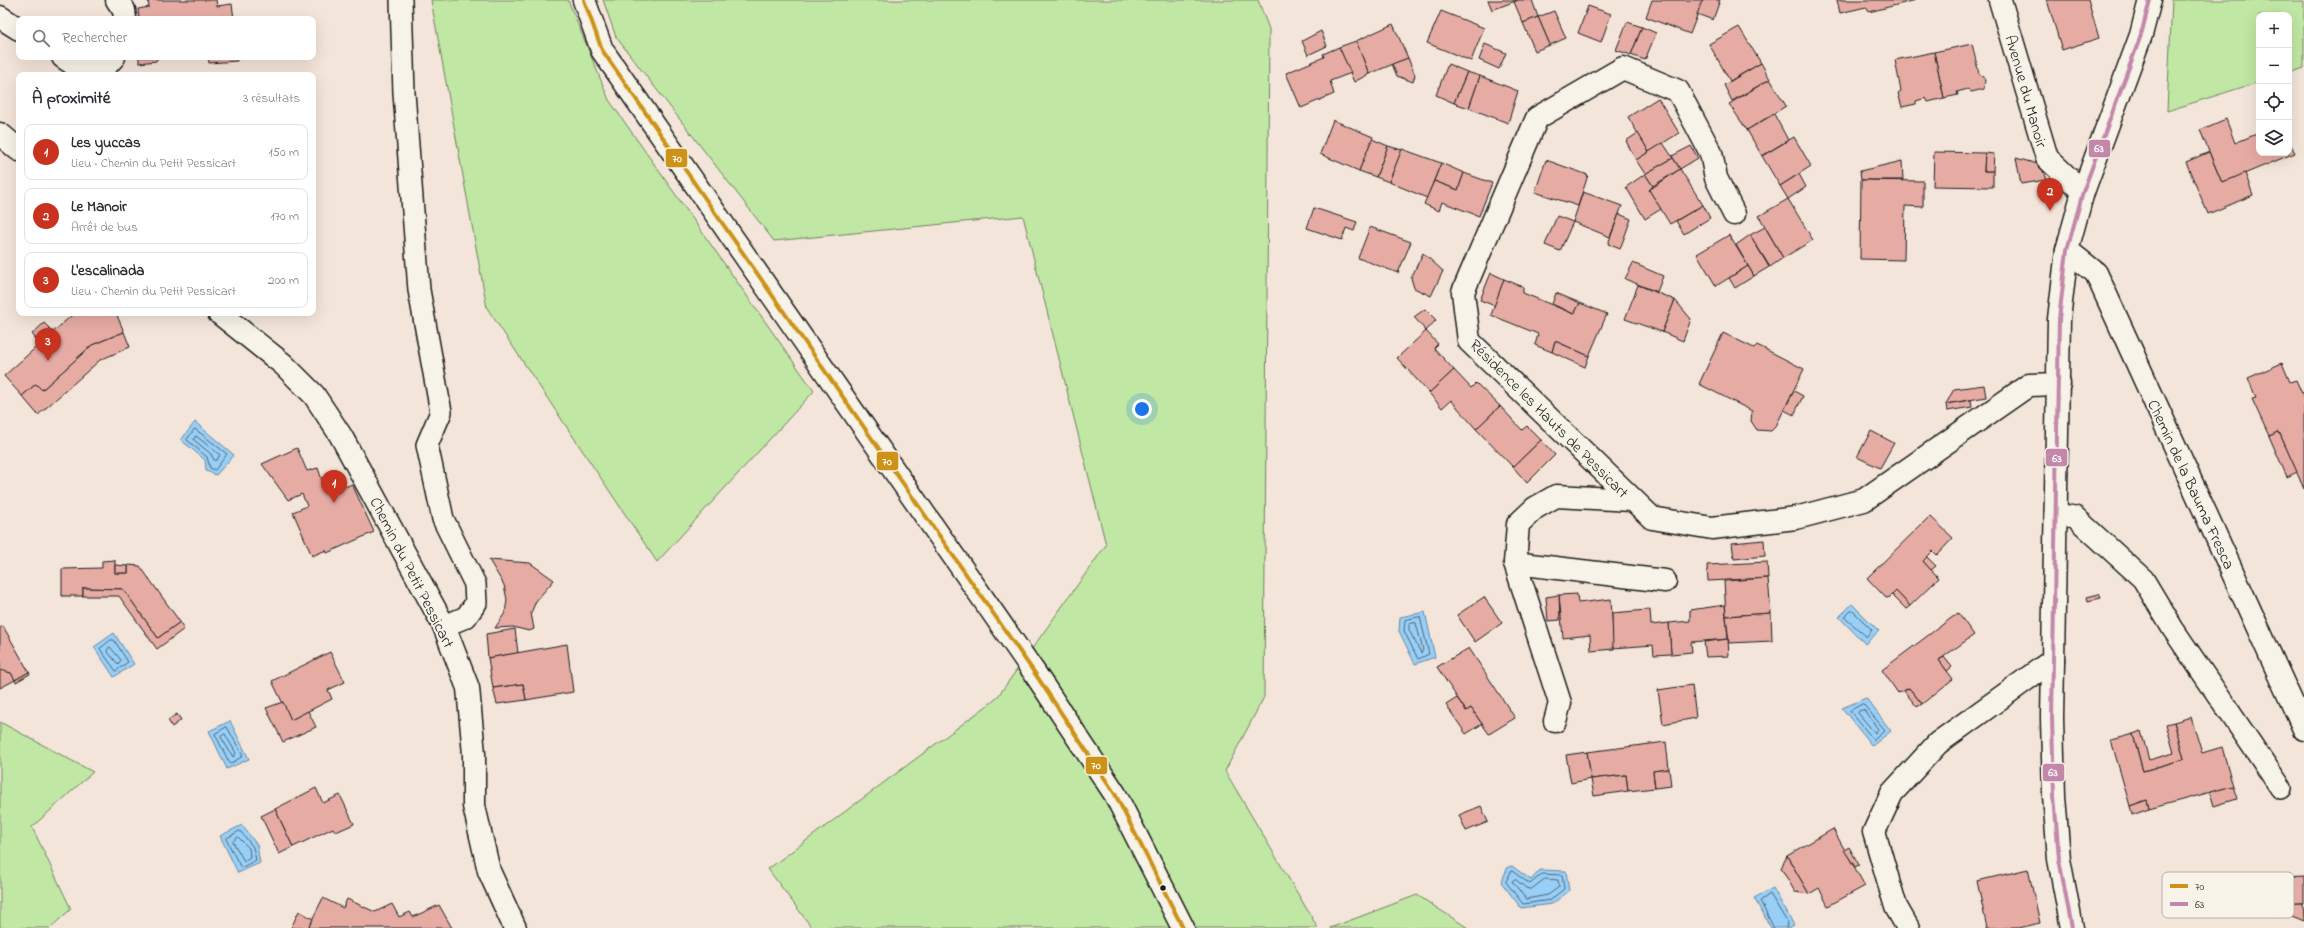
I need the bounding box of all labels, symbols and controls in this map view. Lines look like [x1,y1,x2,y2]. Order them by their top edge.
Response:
map controls [2256,12,2292,156]
button: + [2256,12,2292,48]
search box [16,16,316,60]
icon: search [30,27,52,49]
text: Rechercher [62,27,127,49]
street label: Avenue du Manoir [1998,32,2053,151]
button: − [2256,48,2292,84]
button: locate [2256,84,2292,120]
text: À proximité [32,86,110,111]
text: 3 résultats [243,89,300,108]
button: layers [2256,120,2292,156]
text: Les yuccas [71,132,141,154]
line badge: 63 [2088,139,2111,158]
text: 63 [2093,141,2104,157]
text: 1 [44,143,48,162]
text: 150 m [268,143,299,162]
line badge: 70 [665,148,688,168]
text: 70 [672,151,682,167]
text: Lieu · Chemin du Petit Pessicart [71,154,236,173]
pin: 2 [2037,178,2063,211]
text: Le Manoir [71,196,127,218]
text: 2 [43,207,49,226]
text: 170 m [271,207,299,226]
text: Arrêt de bus [71,218,138,237]
text: L'escalinada [71,260,144,282]
text: 3 [43,271,49,290]
text: 200 m [268,271,299,290]
text: Lieu · Chemin du Petit Pessicart [71,282,236,301]
pin: 3 [35,328,61,361]
street label: Résidence les Hauts de Pessicart [1463,334,1634,505]
street label: Chemin de la Bauma Fresca [2140,396,2240,574]
your location [1132,399,1152,419]
line badge: 63 [2045,448,2068,467]
line badge: 70 [876,451,899,471]
text: 63 [2051,451,2062,467]
text: 70 [882,454,892,470]
pin: 1 [321,470,347,503]
street label: Chemin du Petit Pessicart [363,493,460,653]
line badge: 70 [1085,756,1108,775]
text: 70 [1091,758,1101,774]
line badge: 63 [2042,763,2065,782]
text: 63 [2047,765,2058,781]
legend [2162,872,2294,918]
text: 70 [2195,879,2205,895]
unlabelled marker [1158,883,1168,893]
text: 63 [2195,897,2205,913]

